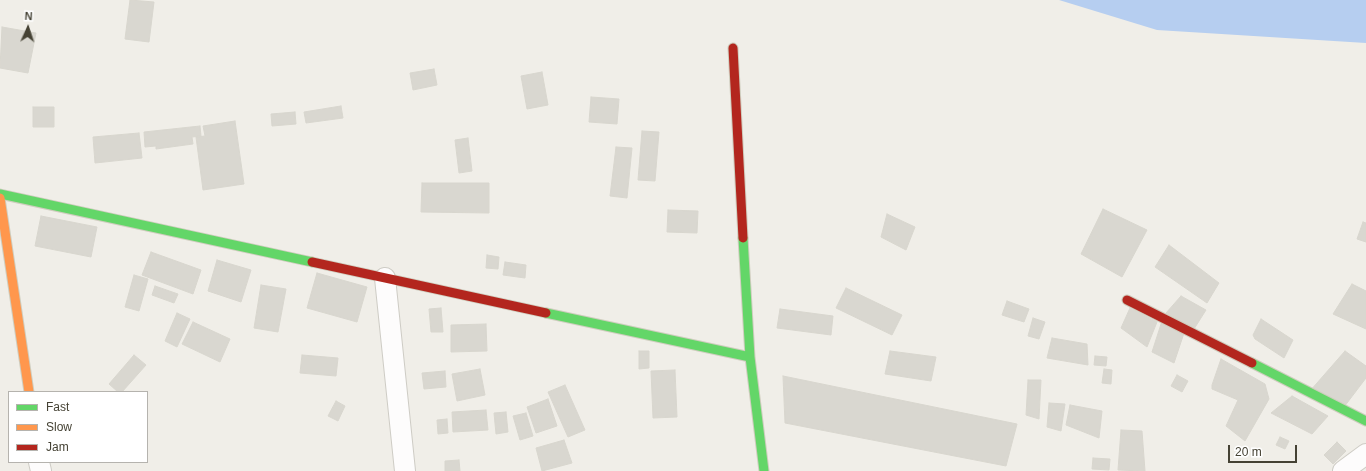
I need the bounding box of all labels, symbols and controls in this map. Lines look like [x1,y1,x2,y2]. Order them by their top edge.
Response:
north arrow [8,8,48,48]
text: N [24,10,33,22]
legend [8,391,148,463]
text: Fast [46,400,69,414]
text: Slow [46,420,72,434]
scale bar [1230,437,1299,463]
text: Jam [46,440,69,454]
text: 20 m [1235,445,1262,459]

